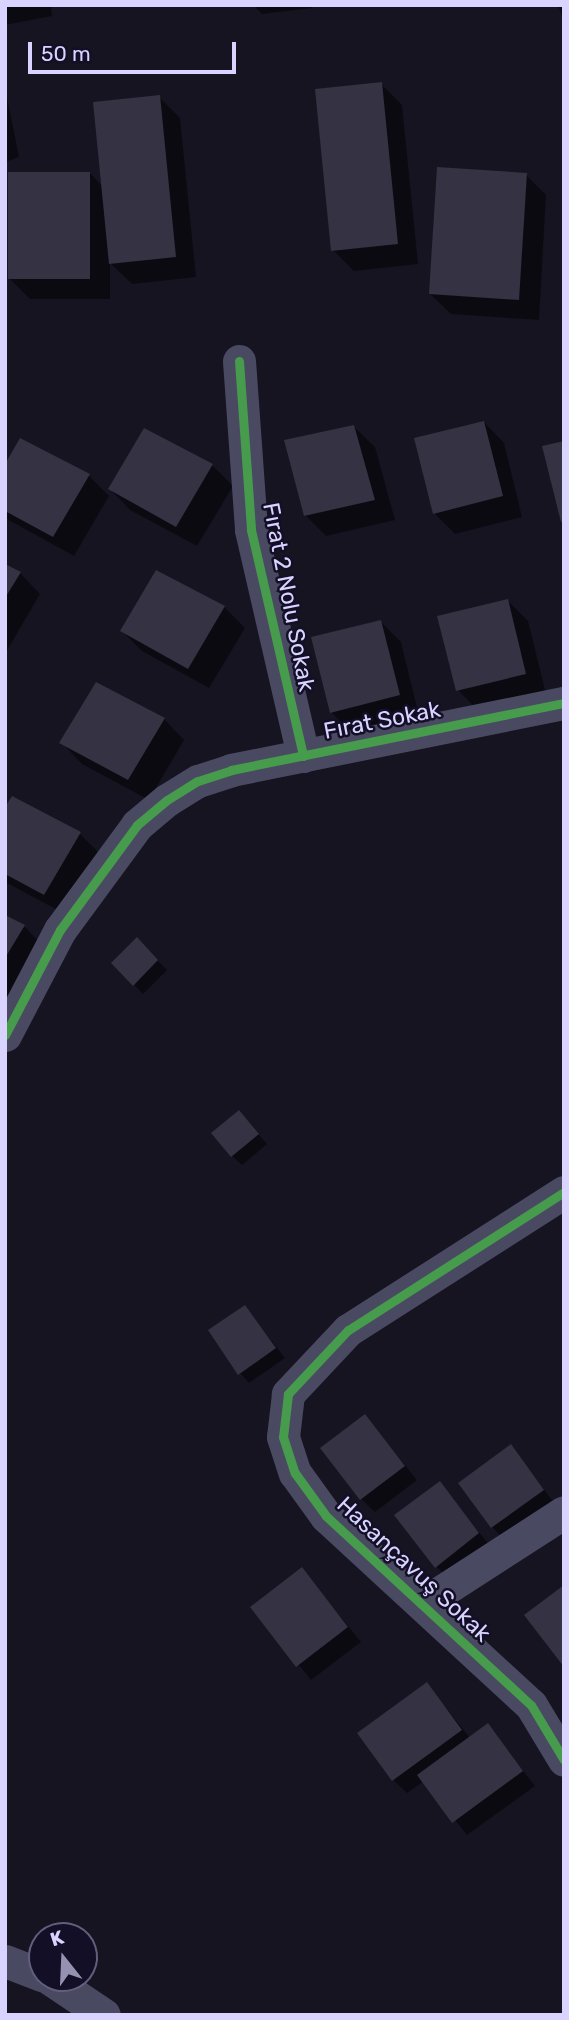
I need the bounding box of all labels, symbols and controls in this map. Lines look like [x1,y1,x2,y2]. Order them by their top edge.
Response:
scale bar [32,28,240,72]
text: 50 m [41,41,91,66]
street label: Fırat 2 Nolu Sokak [257,500,321,694]
street label: Fırat Sokak [321,695,443,745]
street label: Hasançavuş Sokak [331,1491,497,1647]
north arrow [28,1922,98,1992]
text: K [47,1926,67,1951]

